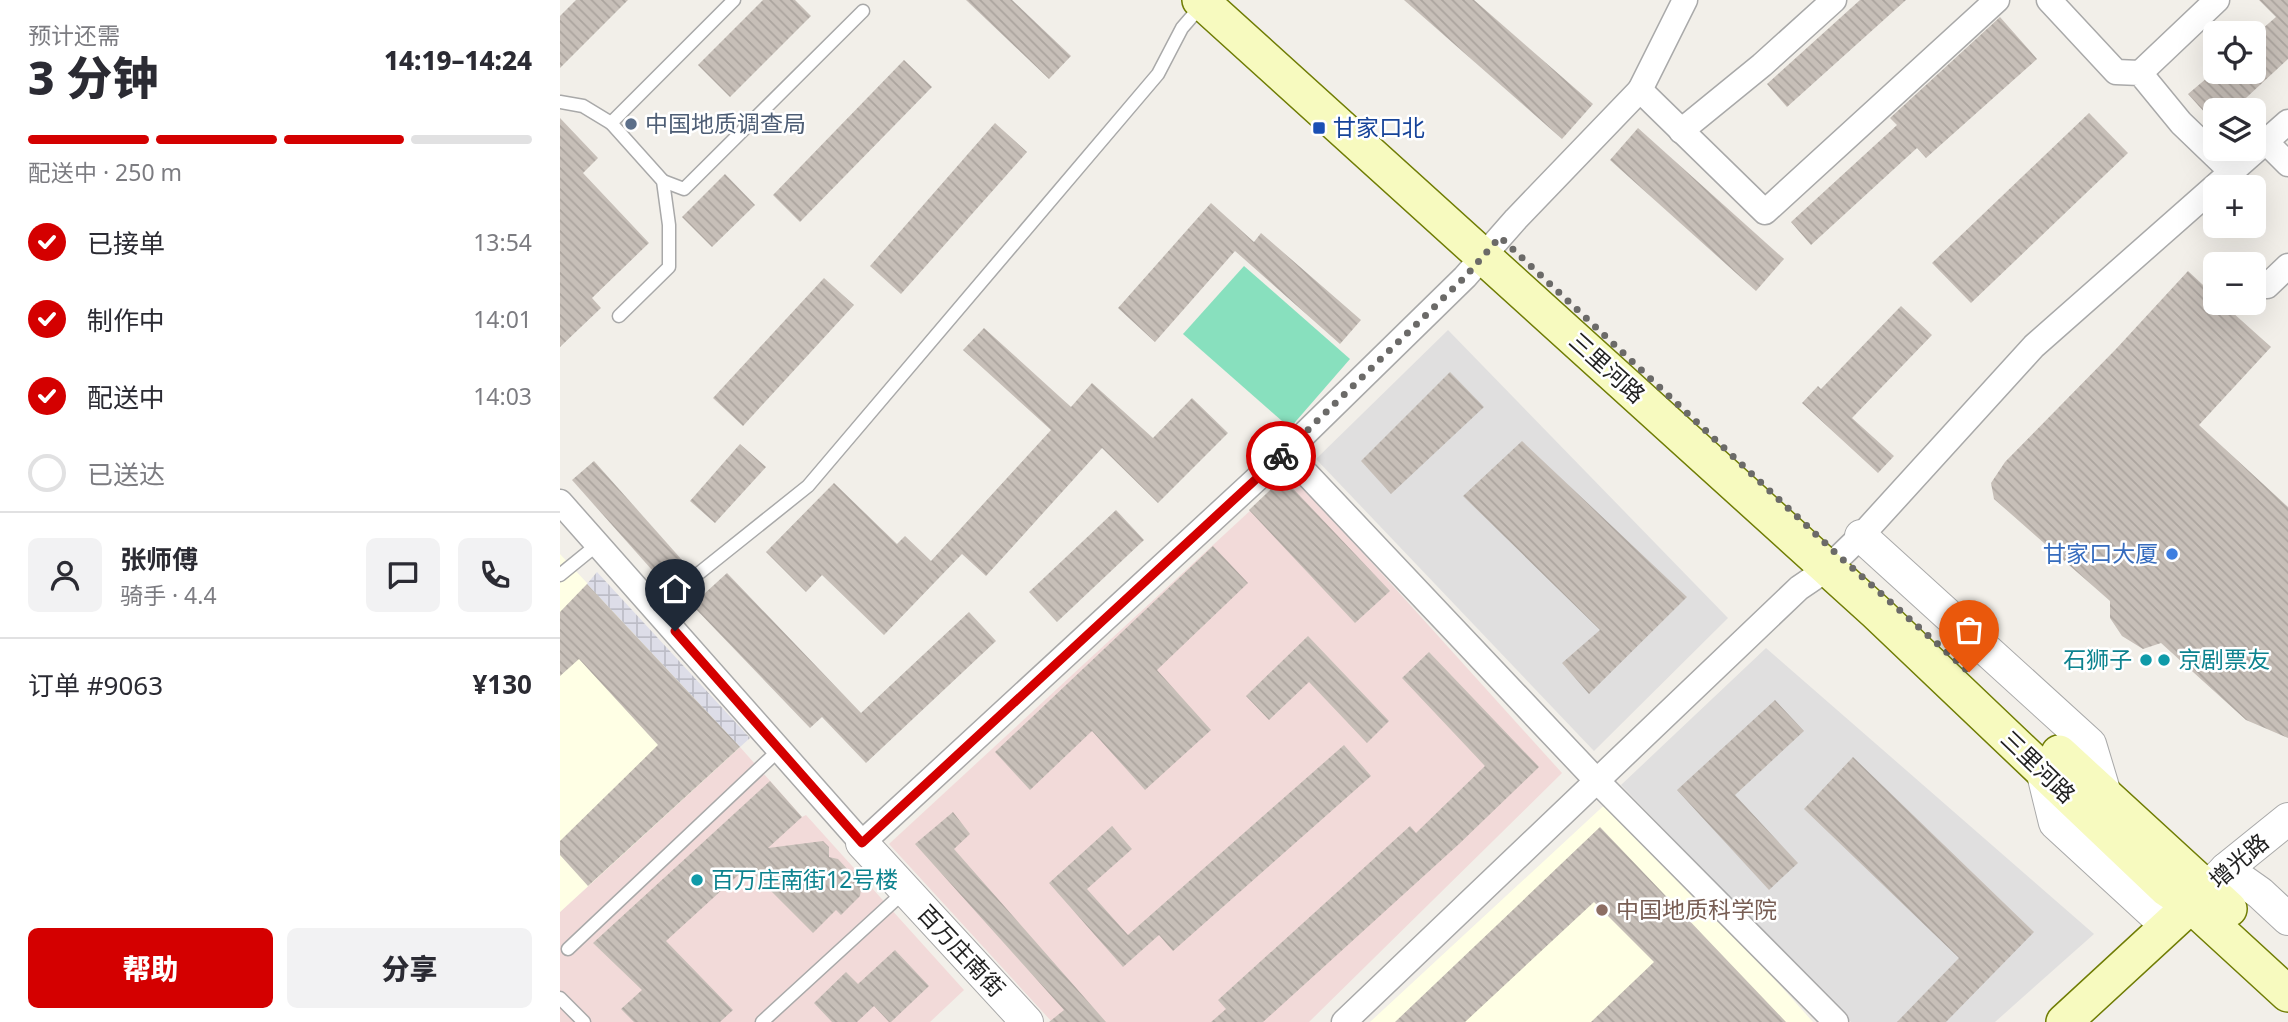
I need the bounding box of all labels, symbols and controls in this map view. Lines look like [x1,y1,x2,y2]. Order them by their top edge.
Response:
text: 预计还需 [28,19,120,51]
map controls [2203,21,2266,315]
button: locate [2203,21,2266,84]
text: 14:19–14:24 [384,42,532,78]
text: 3 分钟 [28,46,159,108]
button: layers [2203,98,2266,161]
place label: 中国地质调查局 [645,107,806,139]
place label: 甘家口北 [1333,111,1425,143]
marker: 中国地质调查局 [623,116,639,132]
marker: 甘家口北 [1311,120,1327,136]
text: 配送中 · 250 m [28,156,182,188]
button: + [2203,175,2266,238]
icon: check [28,223,66,261]
text: 已接单 [87,225,165,261]
text: 13:54 [473,226,532,258]
button: − [2203,252,2266,315]
icon: check [28,300,66,338]
text: 制作中 [87,302,165,338]
text: 14:01 [473,303,532,335]
street label: 三里河路 [1563,325,1653,410]
icon: check [28,377,66,415]
text: 配送中 [87,379,165,415]
text: 14:03 [473,380,532,412]
courier [1246,421,1316,491]
icon: bike [1262,437,1300,475]
text: 已送达 [87,456,165,492]
place label: 甘家口大厦 [2043,537,2158,569]
button: person [28,538,102,612]
button: chat [366,538,440,612]
button: phone [458,538,532,612]
text: 张师傅 [120,541,198,577]
marker: 甘家口大厦 [2164,546,2180,562]
pin [645,559,705,631]
icon: home [656,570,694,608]
text: 骑手 · 4.4 [120,579,217,611]
pin [1939,600,1999,672]
icon: bag [1950,611,1988,649]
place label: 石狮子 [2063,643,2132,675]
place label: 京剧票友 [2178,643,2270,675]
marker: 石狮子 [2138,652,2154,668]
marker: 京剧票友 [2156,652,2172,668]
text: ¥130 [473,666,532,702]
text: 订单 #9063 [28,667,163,703]
street label: 三里河路 [1994,723,2083,810]
street label: 增光路 [2202,826,2275,895]
place label: 百万庄南街12号楼 [711,863,898,895]
marker: 百万庄南街12号楼 [689,872,705,888]
place label: 中国地质科学院 [1616,893,1777,925]
street label: 百万庄南街 [911,897,1013,1003]
marker: 中国地质科学院 [1594,902,1610,918]
button: 帮助 [28,928,273,1008]
button: 分享 [287,928,532,1008]

